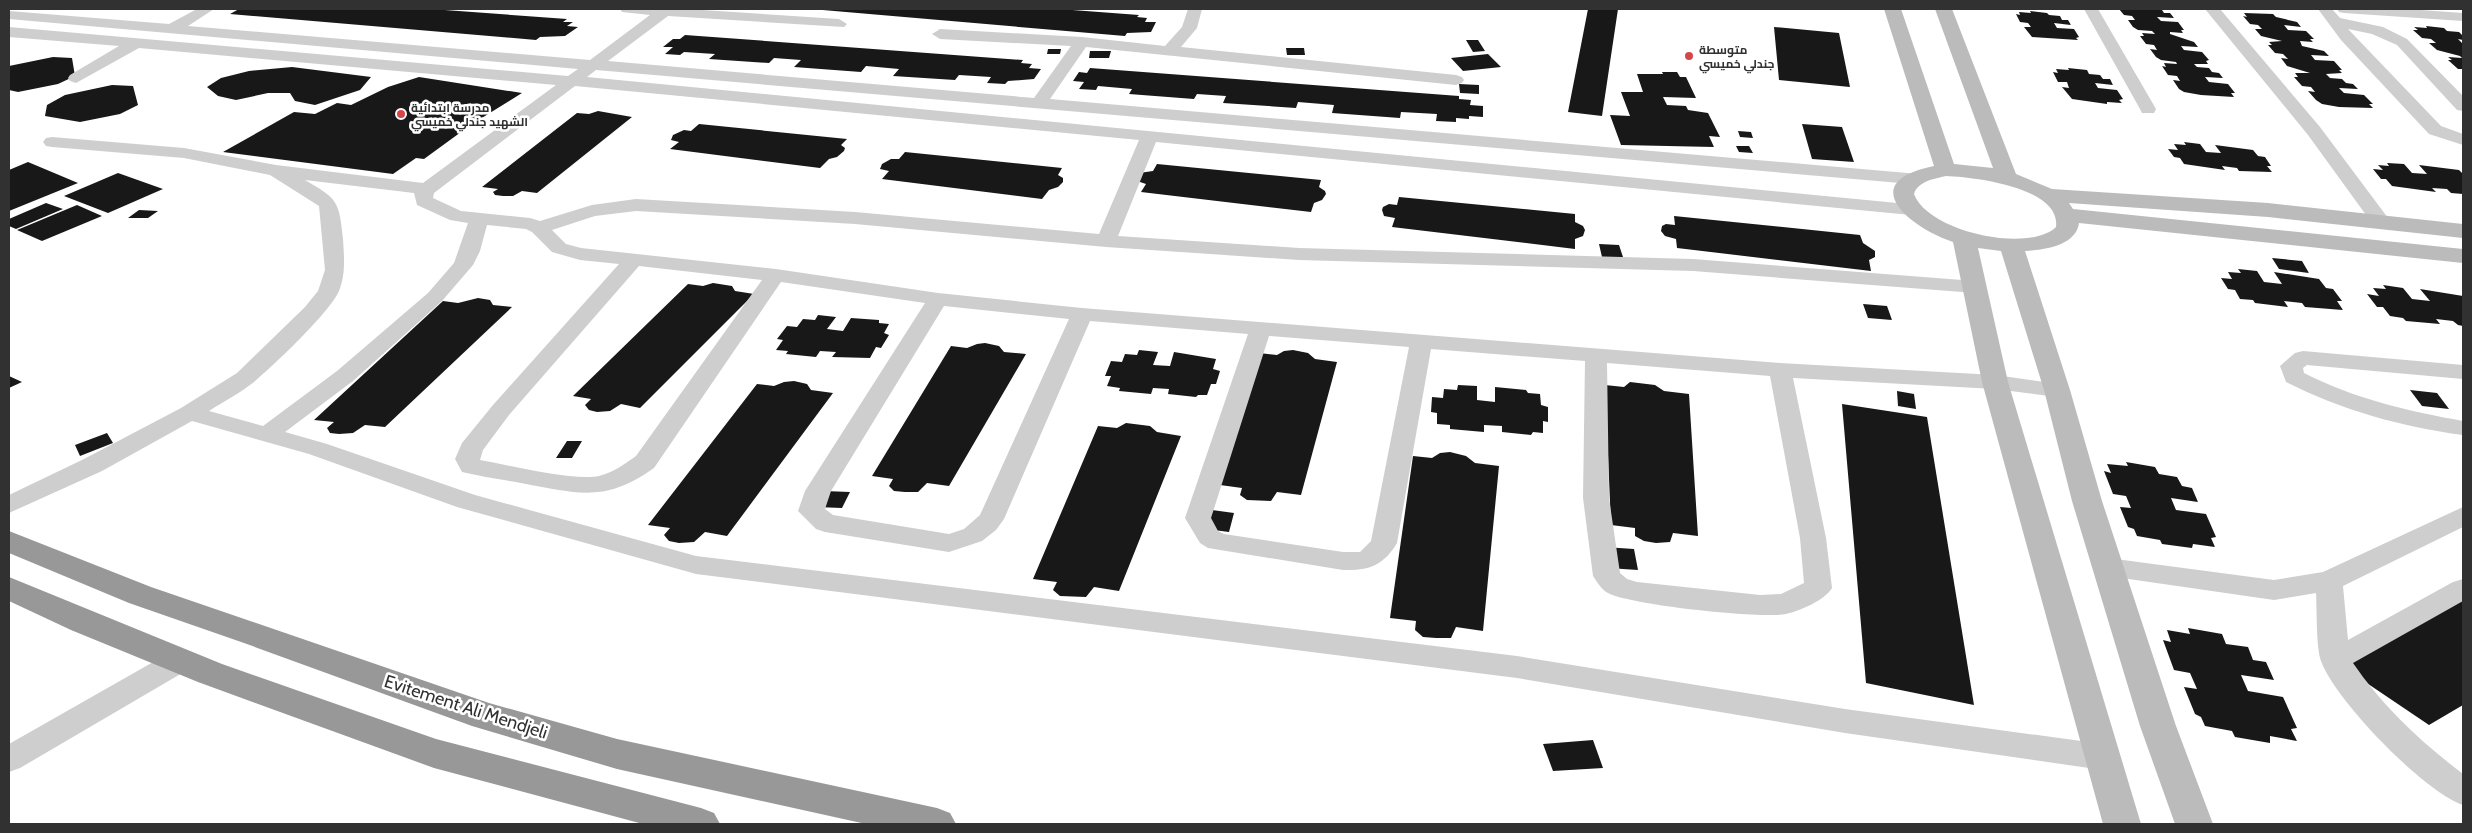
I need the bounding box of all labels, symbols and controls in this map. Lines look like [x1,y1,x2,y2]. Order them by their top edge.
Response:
place label: متوسطة جندلي خميسي [1699,42,1775,74]
marker: متوسطة جندلي خميسي [1683,50,1695,62]
place label: مدرسة ابتدائية الشهيد جندلي خميسي [411,100,528,132]
marker: مدرسة ابتدائية الشهيد جندلي خميسي [395,108,407,120]
street label: Evitement Ali Mendjeli [382,670,550,744]

